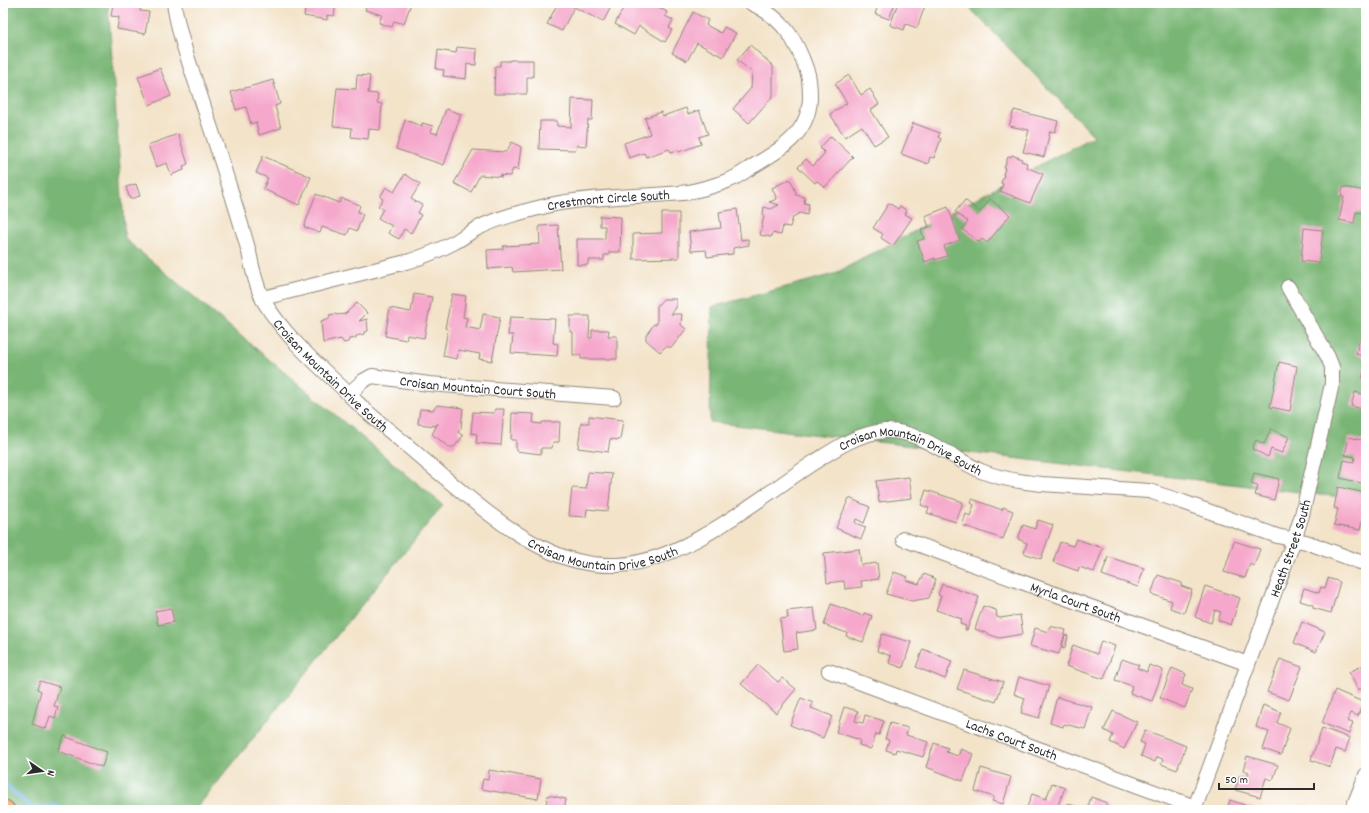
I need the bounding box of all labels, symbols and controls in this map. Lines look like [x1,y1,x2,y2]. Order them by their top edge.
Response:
street label: Crestmont Circle South [546,186,670,217]
street label: Croisan Mountain Drive South [267,315,392,438]
street label: Croisan Mountain Court South [398,372,557,406]
street label: Croisan Mountain Drive South [835,423,985,482]
street label: Heath Street South [1266,498,1317,600]
street label: Croisan Mountain Drive South [526,529,680,553]
text: Croisan Mountain Drive South [523,534,681,577]
street label: Myrla Court South [1027,578,1123,629]
street label: Lachs Court South [962,715,1060,767]
north arrow [22,751,62,791]
scale bar [1219,765,1314,791]
text: N [41,768,58,778]
text: 50 m [1225,772,1248,789]

